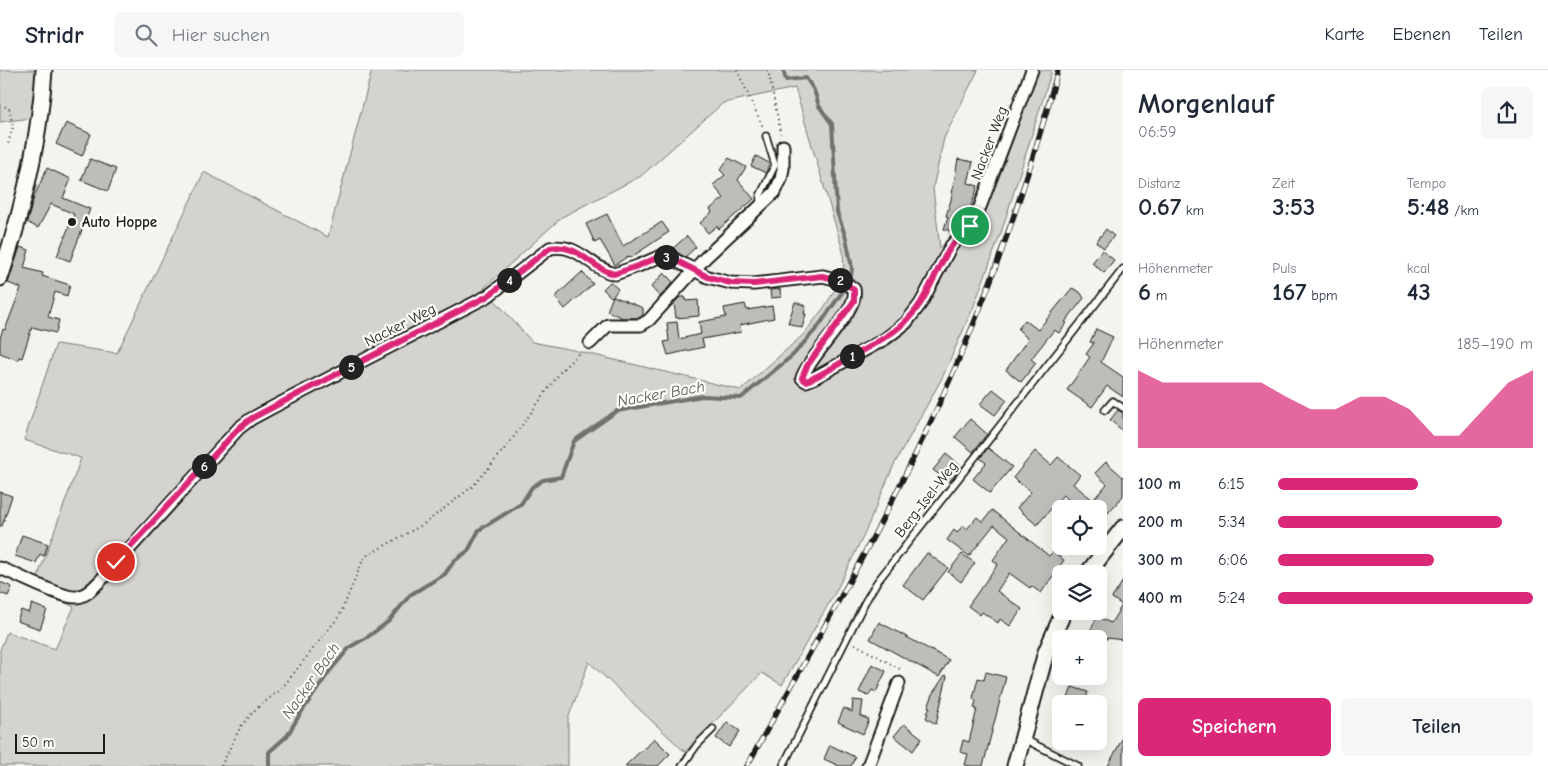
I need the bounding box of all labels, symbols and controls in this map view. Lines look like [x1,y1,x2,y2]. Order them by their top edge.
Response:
search box [114,12,464,57]
text: Stridr [25,21,84,49]
icon: search [132,21,160,49]
text: Hier suchen [172,24,270,46]
text: Karte [1324,24,1365,45]
text: Ebenen [1393,24,1451,45]
text: Teilen [1479,24,1523,45]
button: share [1481,87,1533,139]
text: Morgenlauf [1138,88,1274,120]
street label: Nacker Weg [967,103,1011,183]
text: 06:59 [1138,123,1176,141]
text: Distanz [1138,175,1180,192]
text: Zeit [1272,175,1295,192]
text: Tempo [1407,175,1446,192]
text: 0.67 [1138,192,1181,221]
text: 3:53 [1272,192,1315,221]
text: 5:48 [1407,192,1450,221]
text: km [1181,202,1204,219]
text: /km [1450,202,1479,219]
pin [949,205,991,247]
icon: arrive [956,212,984,240]
place label: Auto Hoppe [82,213,157,231]
marker: Auto Hoppe [66,216,78,228]
pin: 3 [654,244,678,270]
text: 3 [663,249,670,266]
text: Höhenmeter [1138,260,1213,277]
text: Puls [1272,260,1296,277]
text: kcal [1407,260,1430,277]
pin: 4 [496,268,522,292]
pin: 2 [828,268,852,292]
text: 4 [506,272,513,289]
text: 2 [837,272,844,289]
text: 6 [1138,277,1151,306]
text: 167 [1272,277,1306,306]
text: 43 [1407,277,1431,306]
text: m [1151,287,1167,304]
text: bpm [1306,287,1338,304]
street label: Nacker Weg [361,299,439,351]
text: Höhenmeter [1138,335,1223,353]
text: 185–190 m [1457,335,1533,353]
pin: 1 [840,344,864,368]
text: 1 [850,348,855,365]
pin: 5 [338,354,364,380]
text: 5 [348,359,355,376]
water label: Nacker Bach [616,377,706,411]
pin: 6 [192,454,216,478]
street label: Berg-Isel-Weg [891,457,961,541]
text: 6 [201,458,208,475]
text: 100 m [1138,475,1181,493]
text: 6:15 [1218,475,1245,493]
map controls [1052,500,1107,750]
button: locate [1052,500,1107,555]
text: 200 m [1138,513,1183,531]
text: 5:34 [1218,513,1245,531]
pin [95,541,137,583]
icon: check [102,548,130,576]
text: 300 m [1138,551,1183,569]
text: 6:06 [1218,551,1248,569]
button: layers [1052,565,1107,620]
text: 400 m [1138,589,1182,607]
text: 5:24 [1218,589,1246,607]
button: + [1052,630,1107,685]
water label: Nacker Bach [278,640,344,722]
button: − [1052,695,1107,750]
button: Speichern [1138,698,1331,756]
button: Teilen [1341,698,1533,756]
scale bar [15,731,105,754]
text: 50 m [22,734,54,751]

